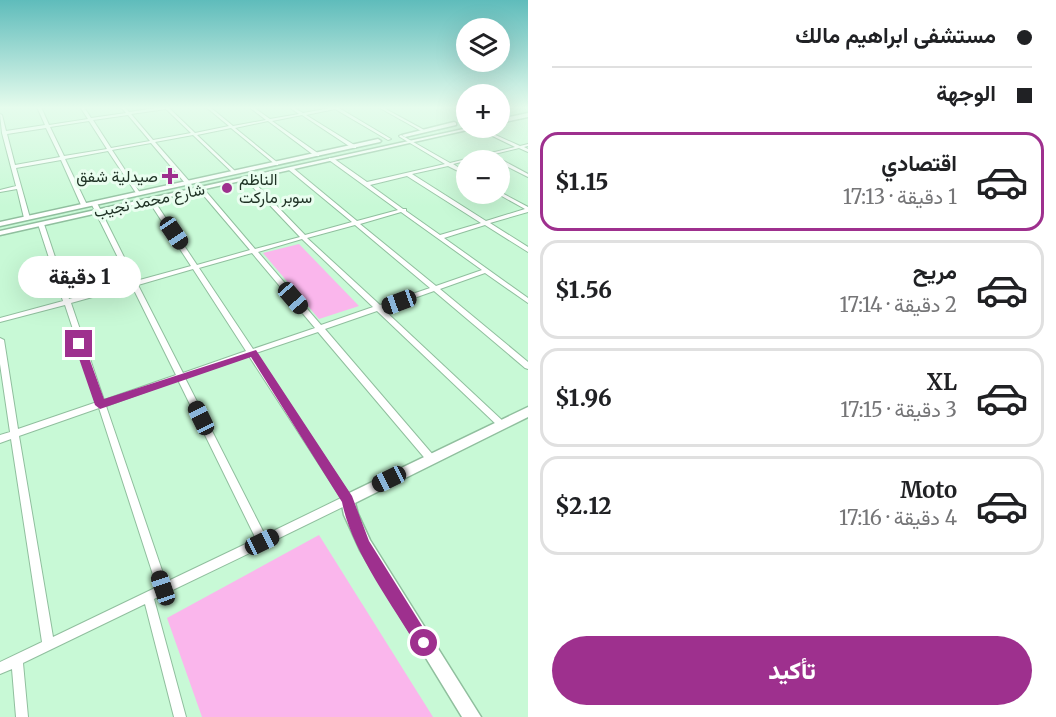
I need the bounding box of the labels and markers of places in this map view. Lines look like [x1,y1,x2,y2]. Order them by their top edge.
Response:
place label: صيدلية شفق [76,166,158,187]
marker: صيدلية شفق [163,169,177,183]
place label: الناظم سوبر ماركت [239,169,312,208]
marker: الناظم سوبر ماركت [220,181,234,195]

